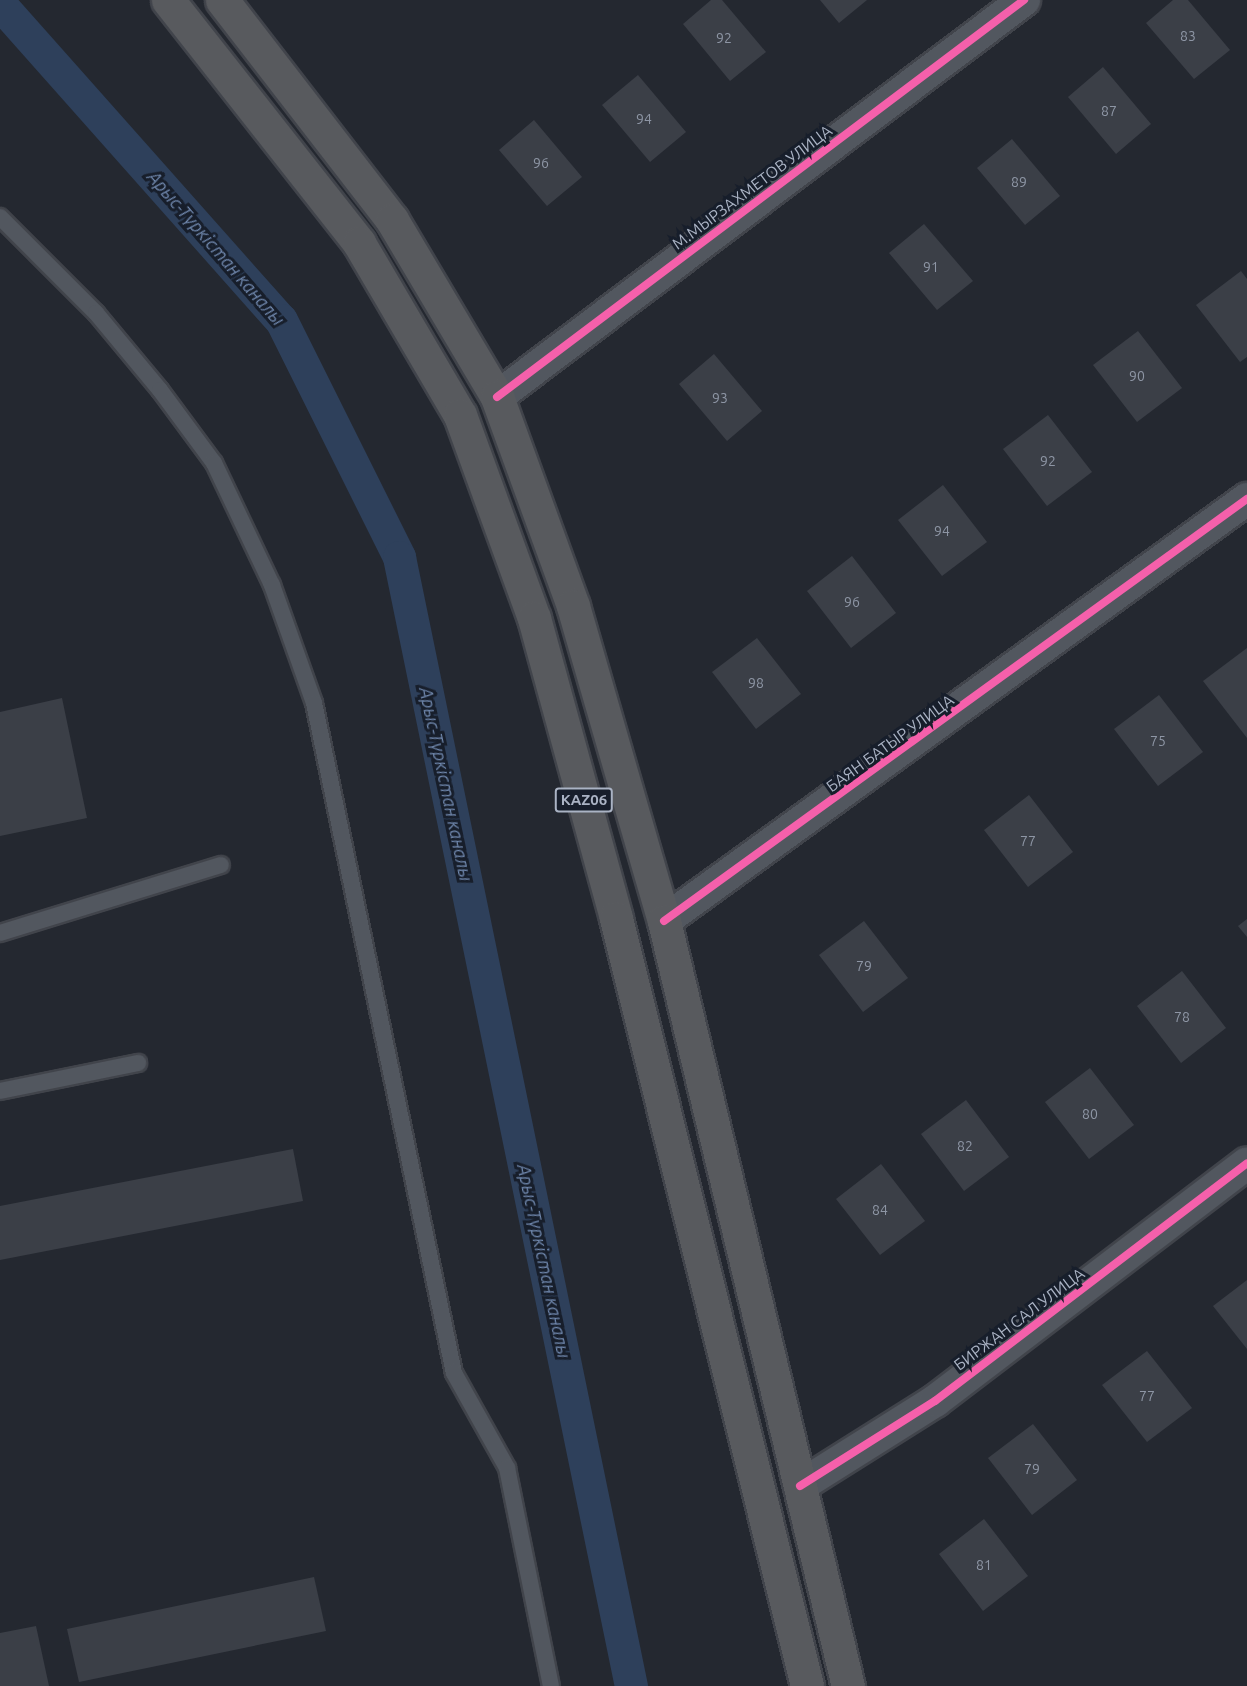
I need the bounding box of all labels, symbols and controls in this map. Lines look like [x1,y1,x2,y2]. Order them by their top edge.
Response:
house number: 83 [1180,28,1196,44]
house number: 92 [716,30,732,46]
house number: 87 [1101,103,1117,119]
house number: 94 [636,111,652,127]
street label: М.МЫРЗАХМЕТОВ УЛИЦА [668,121,836,253]
house number: 96 [533,155,549,171]
water label: Арыс-Түркістан каналы [143,166,289,330]
house number: 89 [1011,174,1027,190]
house number: 91 [923,259,939,275]
house number: 90 [1129,368,1145,384]
house number: 93 [712,390,728,406]
house number: 92 [1040,453,1056,469]
house number: 94 [934,523,950,539]
house number: 96 [844,594,860,610]
house number: 98 [748,675,764,691]
water label: Арыс-Түркістан каналы [415,685,477,883]
street label: БАЯН БАТЫР УЛИЦА [822,690,958,796]
house number: 75 [1150,733,1166,749]
road number: KАZ06 [554,788,614,812]
house number: 77 [1020,833,1036,849]
house number: 79 [856,958,872,974]
house number: 78 [1174,1009,1190,1025]
house number: 80 [1082,1106,1098,1122]
house number: 82 [957,1138,973,1154]
water label: Арыс-Түркістан каналы [513,1162,575,1360]
house number: 84 [872,1202,888,1218]
street label: БИРЖАН САЛ УЛИЦА [950,1264,1088,1374]
house number: 77 [1139,1388,1155,1404]
house number: 79 [1024,1461,1040,1477]
house number: 81 [976,1557,992,1573]

